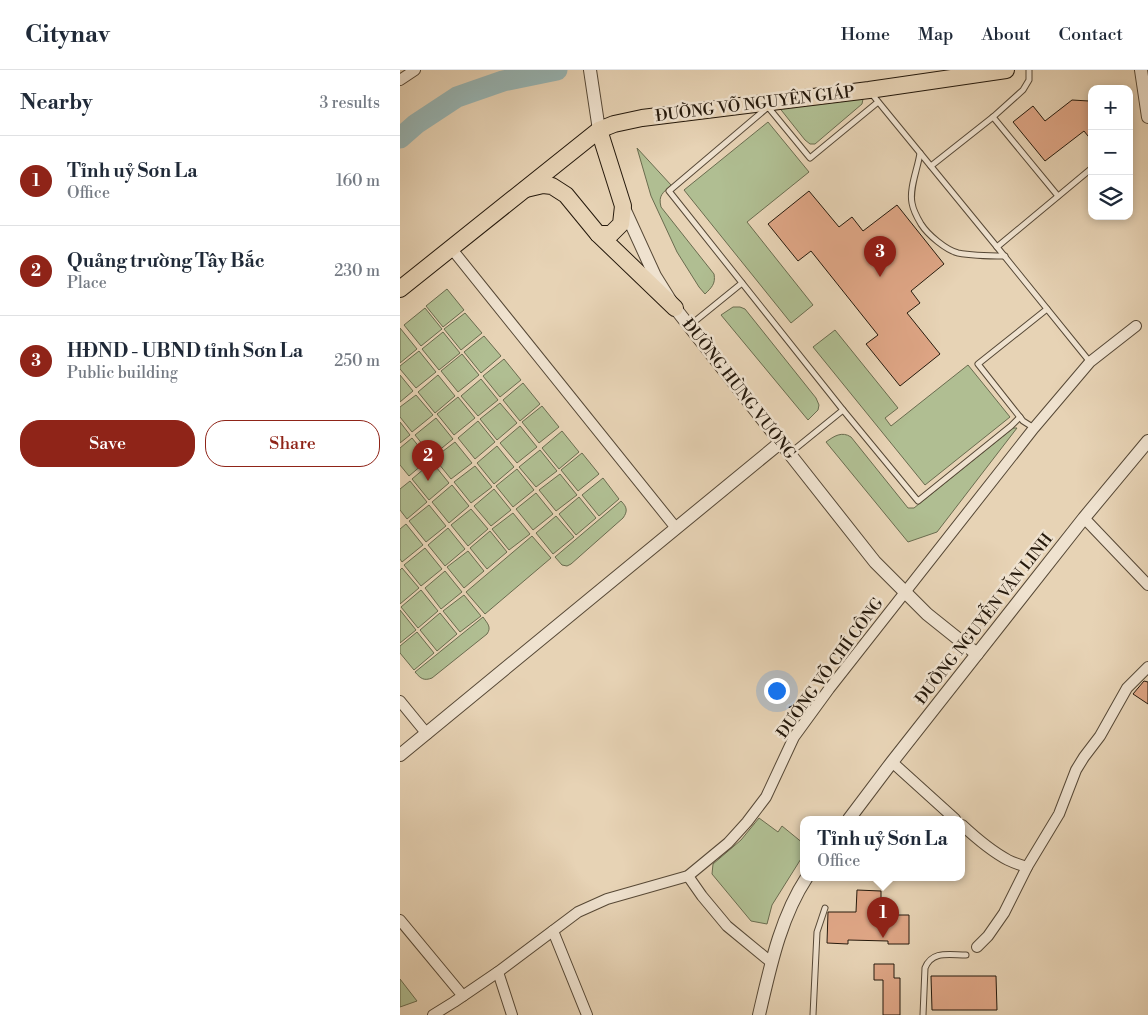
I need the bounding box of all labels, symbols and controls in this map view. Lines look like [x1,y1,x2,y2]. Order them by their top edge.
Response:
text: Citynav [25,20,110,50]
text: Home [841,23,890,46]
text: Map [918,23,954,46]
text: About [982,23,1031,46]
text: Contact [1059,23,1123,46]
street label: ĐƯỜNG VÕ NGUYÊN GIÁP [654,79,856,126]
map controls [1088,85,1133,220]
button: + [1088,85,1133,130]
text: Nearby [20,90,93,116]
text: 3 results [319,93,380,113]
button: − [1088,130,1133,175]
text: Tỉnh uỷ Sơn La [67,159,197,183]
text: 1 [32,171,40,191]
text: 160 m [336,171,380,191]
button: layers [1088,175,1133,220]
text: Office [67,183,110,203]
pin: 3 [864,236,896,277]
text: Quảng trường Tây Bắc [67,249,265,273]
text: 2 [31,261,41,281]
text: 230 m [334,261,380,281]
text: Place [67,273,107,293]
street label: ĐƯỜNG HÙNG VƯƠNG [678,313,802,463]
text: HĐND - UBND tỉnh Sơn La [67,339,303,363]
text: 3 [31,351,41,371]
text: 250 m [334,351,380,371]
text: Public building [67,363,178,383]
button: Save [20,420,195,467]
button: Share [205,420,380,467]
pin: 2 [412,440,444,481]
street label: ĐƯỜNG NGUYỄN VĂN LINH [907,526,1057,709]
street label: ĐƯỜNG VÕ CHÍ CÔNG [770,592,888,742]
your location [764,678,790,704]
popup [800,816,965,881]
text: Tỉnh uỷ Sơn La [817,827,948,851]
text: Office [817,851,860,871]
pin: 1 [867,897,899,938]

